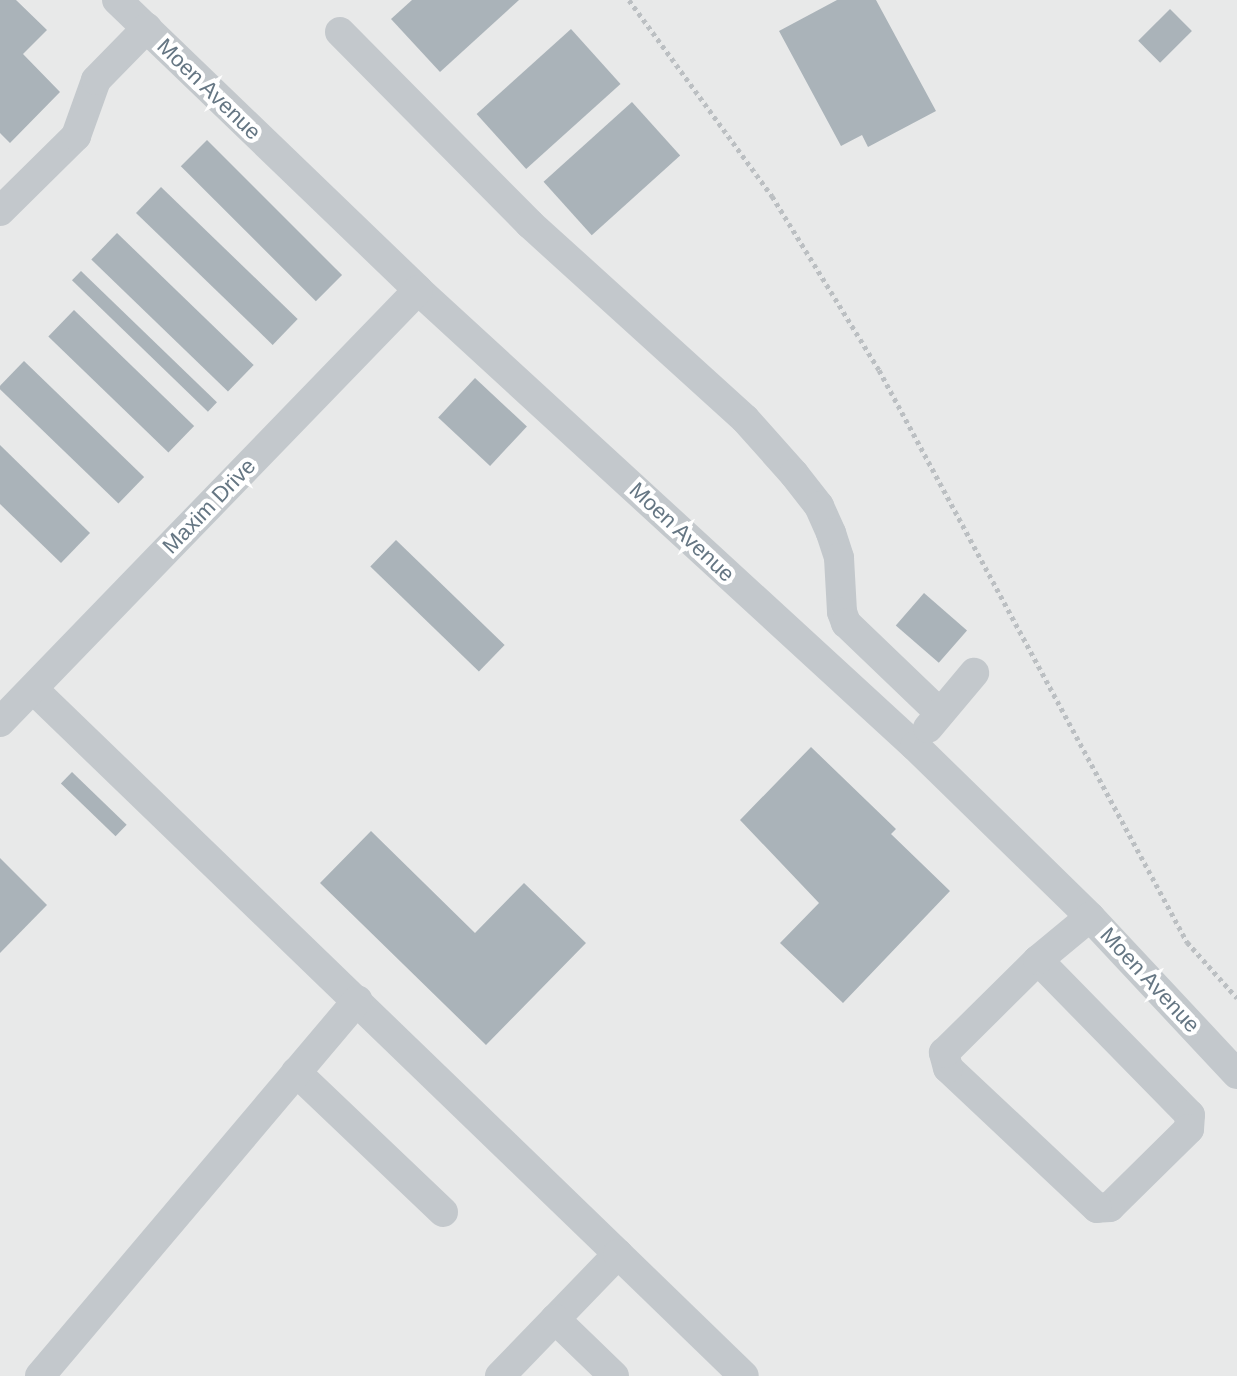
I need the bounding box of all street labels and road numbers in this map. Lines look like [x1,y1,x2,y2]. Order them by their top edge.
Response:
street label: Moen Avenue [151,32,267,146]
street label: Maxim Drive [157,453,261,559]
street label: Moen Avenue [623,476,741,588]
street label: Moen Avenue [1094,921,1206,1039]

